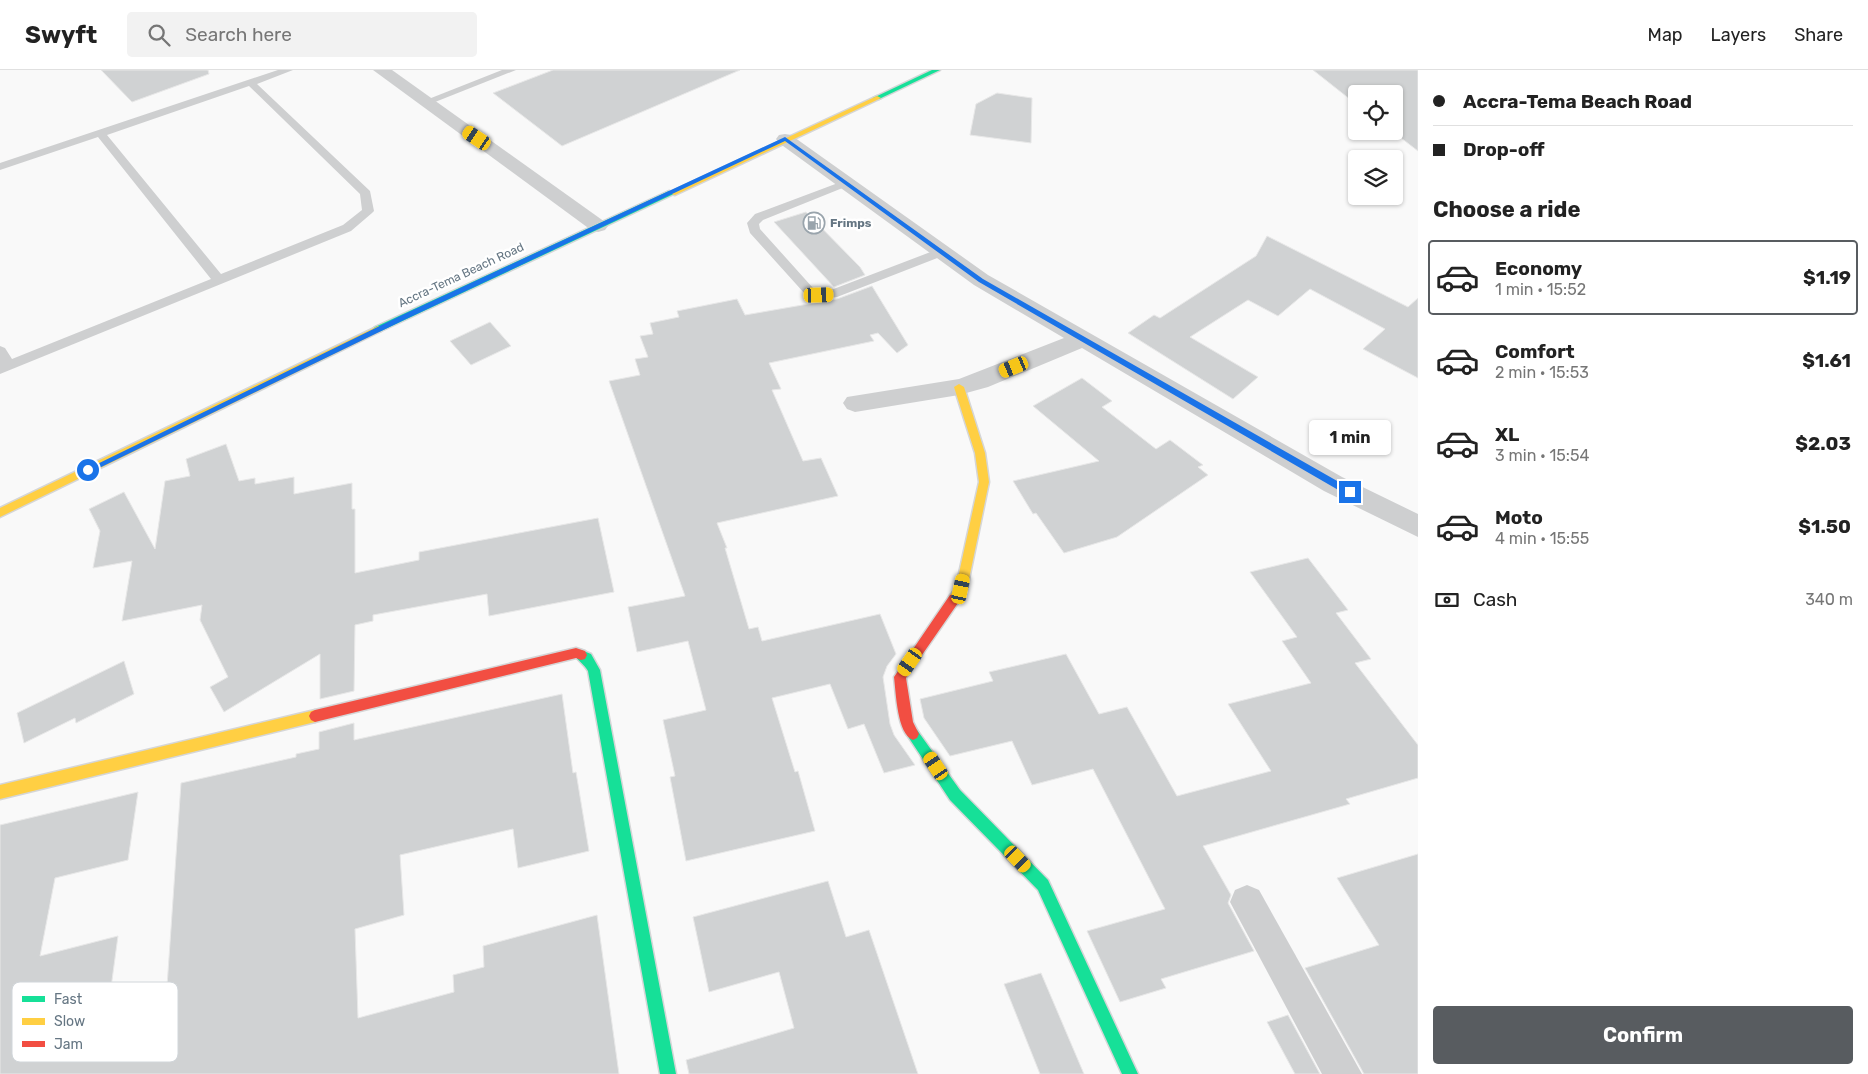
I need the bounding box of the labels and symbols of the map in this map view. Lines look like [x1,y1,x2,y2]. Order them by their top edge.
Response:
car [460,123,493,153]
fuel station icon: Frimps [802,211,826,235]
place label: Frimps [830,216,872,230]
street label: Accra-Tema Beach Road [396,240,526,310]
car [803,287,834,303]
car [997,354,1030,380]
callout: 1 min [1309,420,1391,454]
route start [77,459,99,481]
route end [1339,481,1361,503]
car [950,573,971,605]
car [895,645,924,679]
car [921,749,950,783]
car [1002,843,1033,875]
legend [12,982,178,1062]
text: Fast [54,991,83,1008]
text: Slow [54,1013,85,1030]
text: Jam [54,1036,83,1053]

